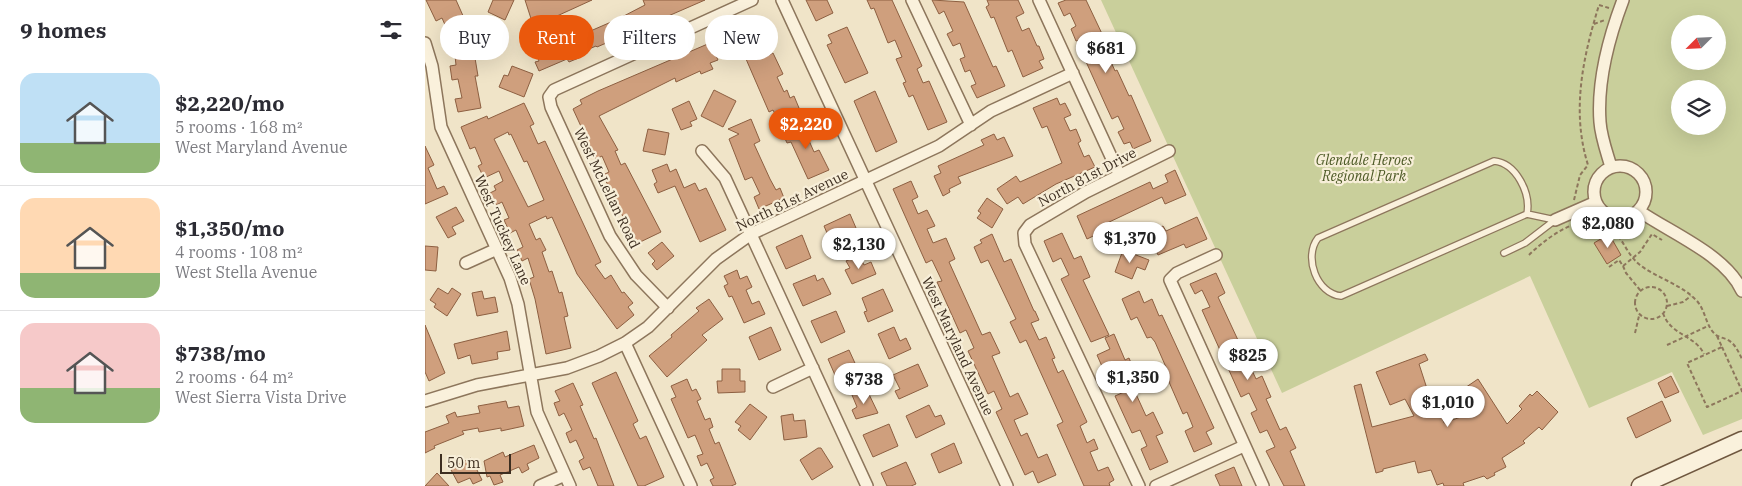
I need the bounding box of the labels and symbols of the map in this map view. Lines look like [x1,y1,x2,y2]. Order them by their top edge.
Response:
north arrow [1671,15,1726,70]
pin: $681 [1076,32,1136,74]
pin: $2,220 [765,108,847,150]
street label: West McLellan Road [570,125,644,252]
street label: North 81st Drive [1035,143,1139,211]
park label: Glendale Heroes Regional Park [1316,151,1413,185]
street label: North 81st Avenue [733,165,851,235]
street label: West Tuckey Lane [471,172,535,288]
pin: $2,080 [1567,206,1649,249]
pin: $1,370 [1089,222,1171,264]
pin: $2,130 [818,228,900,270]
street label: West Maryland Avenue [918,274,998,418]
pin: $825 [1218,338,1278,381]
pin: $1,350 [1092,360,1174,403]
pin: $738 [834,362,894,405]
pin: $1,010 [1407,386,1489,428]
scale bar [440,451,511,474]

